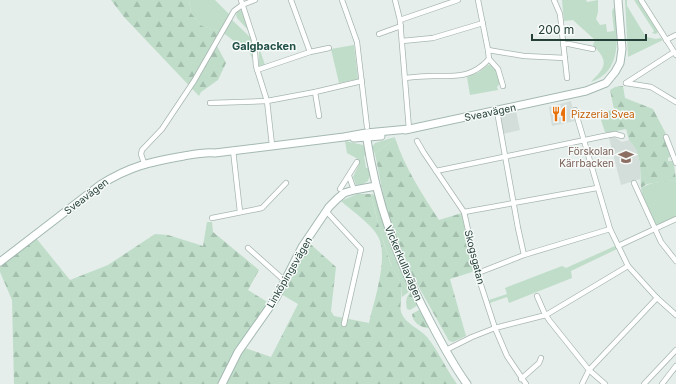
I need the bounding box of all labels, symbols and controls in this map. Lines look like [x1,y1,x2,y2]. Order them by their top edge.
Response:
scale bar [532,16,646,42]
text: 200 m [538,22,574,37]
district label: Galgbacken [232,39,296,53]
street label: Sveavägen [463,101,517,123]
restaurant icon: Pizzeria Svea [550,105,568,123]
place label: Pizzeria Svea [571,108,635,120]
place label: Förskolan Kärrbacken [559,145,614,169]
school or university icon: Förskolan Kärrbacken [617,148,635,166]
street label: Sveavägen [62,175,111,217]
street label: Vickerkullavägen [383,223,425,303]
street label: Skogsgatan [462,229,488,286]
street label: Linköpingsvägen [264,234,314,310]

